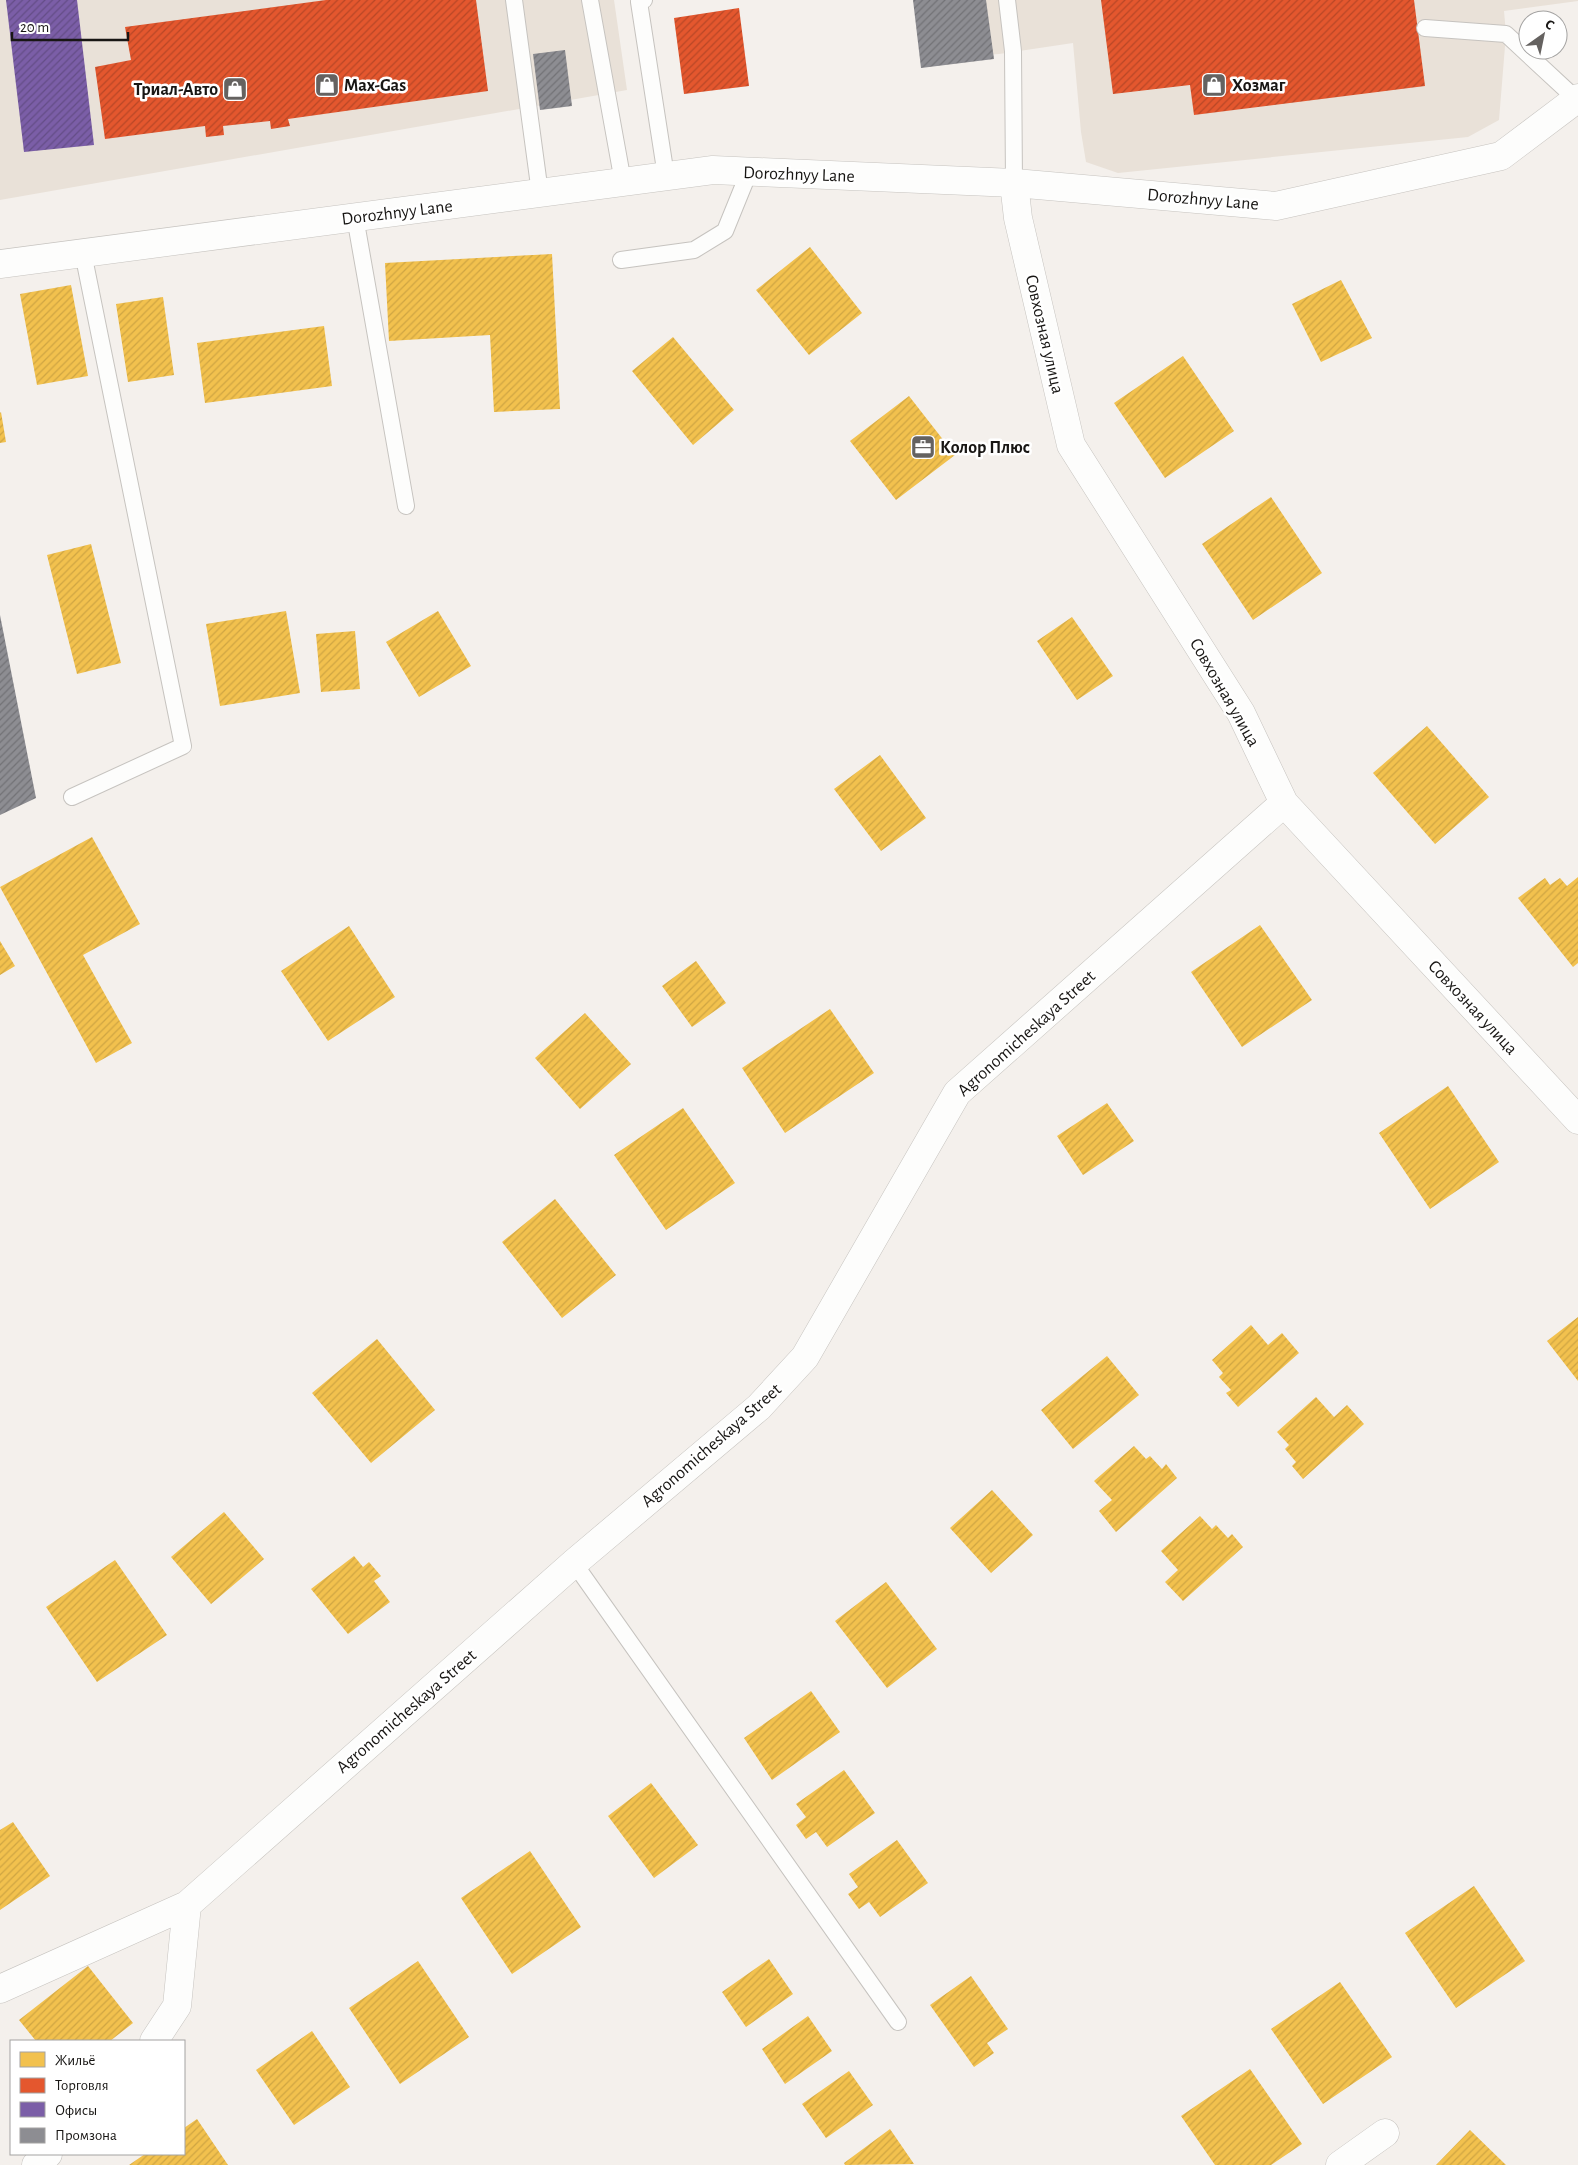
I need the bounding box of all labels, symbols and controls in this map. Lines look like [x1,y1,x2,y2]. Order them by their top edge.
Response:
scale bar [12,10,129,42]
north arrow [1518,10,1568,60]
text: С [1542,17,1557,33]
text: 20 m [20,20,49,35]
shop icon: Max-Gas [314,72,340,98]
shop icon: Хозмаг [1201,72,1227,98]
shop icon: Триал-Авто [222,76,248,102]
place label: Max-Gas [344,77,406,95]
place label: Хозмаг [1232,77,1286,95]
place label: Триал-Авто [133,81,218,99]
street label: Dorozhnyy Lane [743,164,855,186]
street label: Dorozhnyy Lane [1146,186,1259,214]
street label: Dorozhnyy Lane [341,197,454,229]
street label: Совхозная улица [1022,273,1067,396]
office icon: Колор Плюс [910,434,936,460]
place label: Колор Плюс [940,439,1030,457]
street label: Совхозная улица [1186,635,1262,750]
street label: Совхозная улица [1424,957,1520,1058]
street label: Agronomicheskaya Street [954,967,1099,1100]
street label: Agronomicheskaya Street [638,1380,785,1511]
street label: Agronomicheskaya Street [333,1646,480,1777]
legend [10,2040,185,2155]
text: Жильё [55,2053,95,2068]
text: Торговля [55,2078,109,2093]
text: Офисы [55,2103,97,2118]
text: Промзона [55,2128,117,2143]

